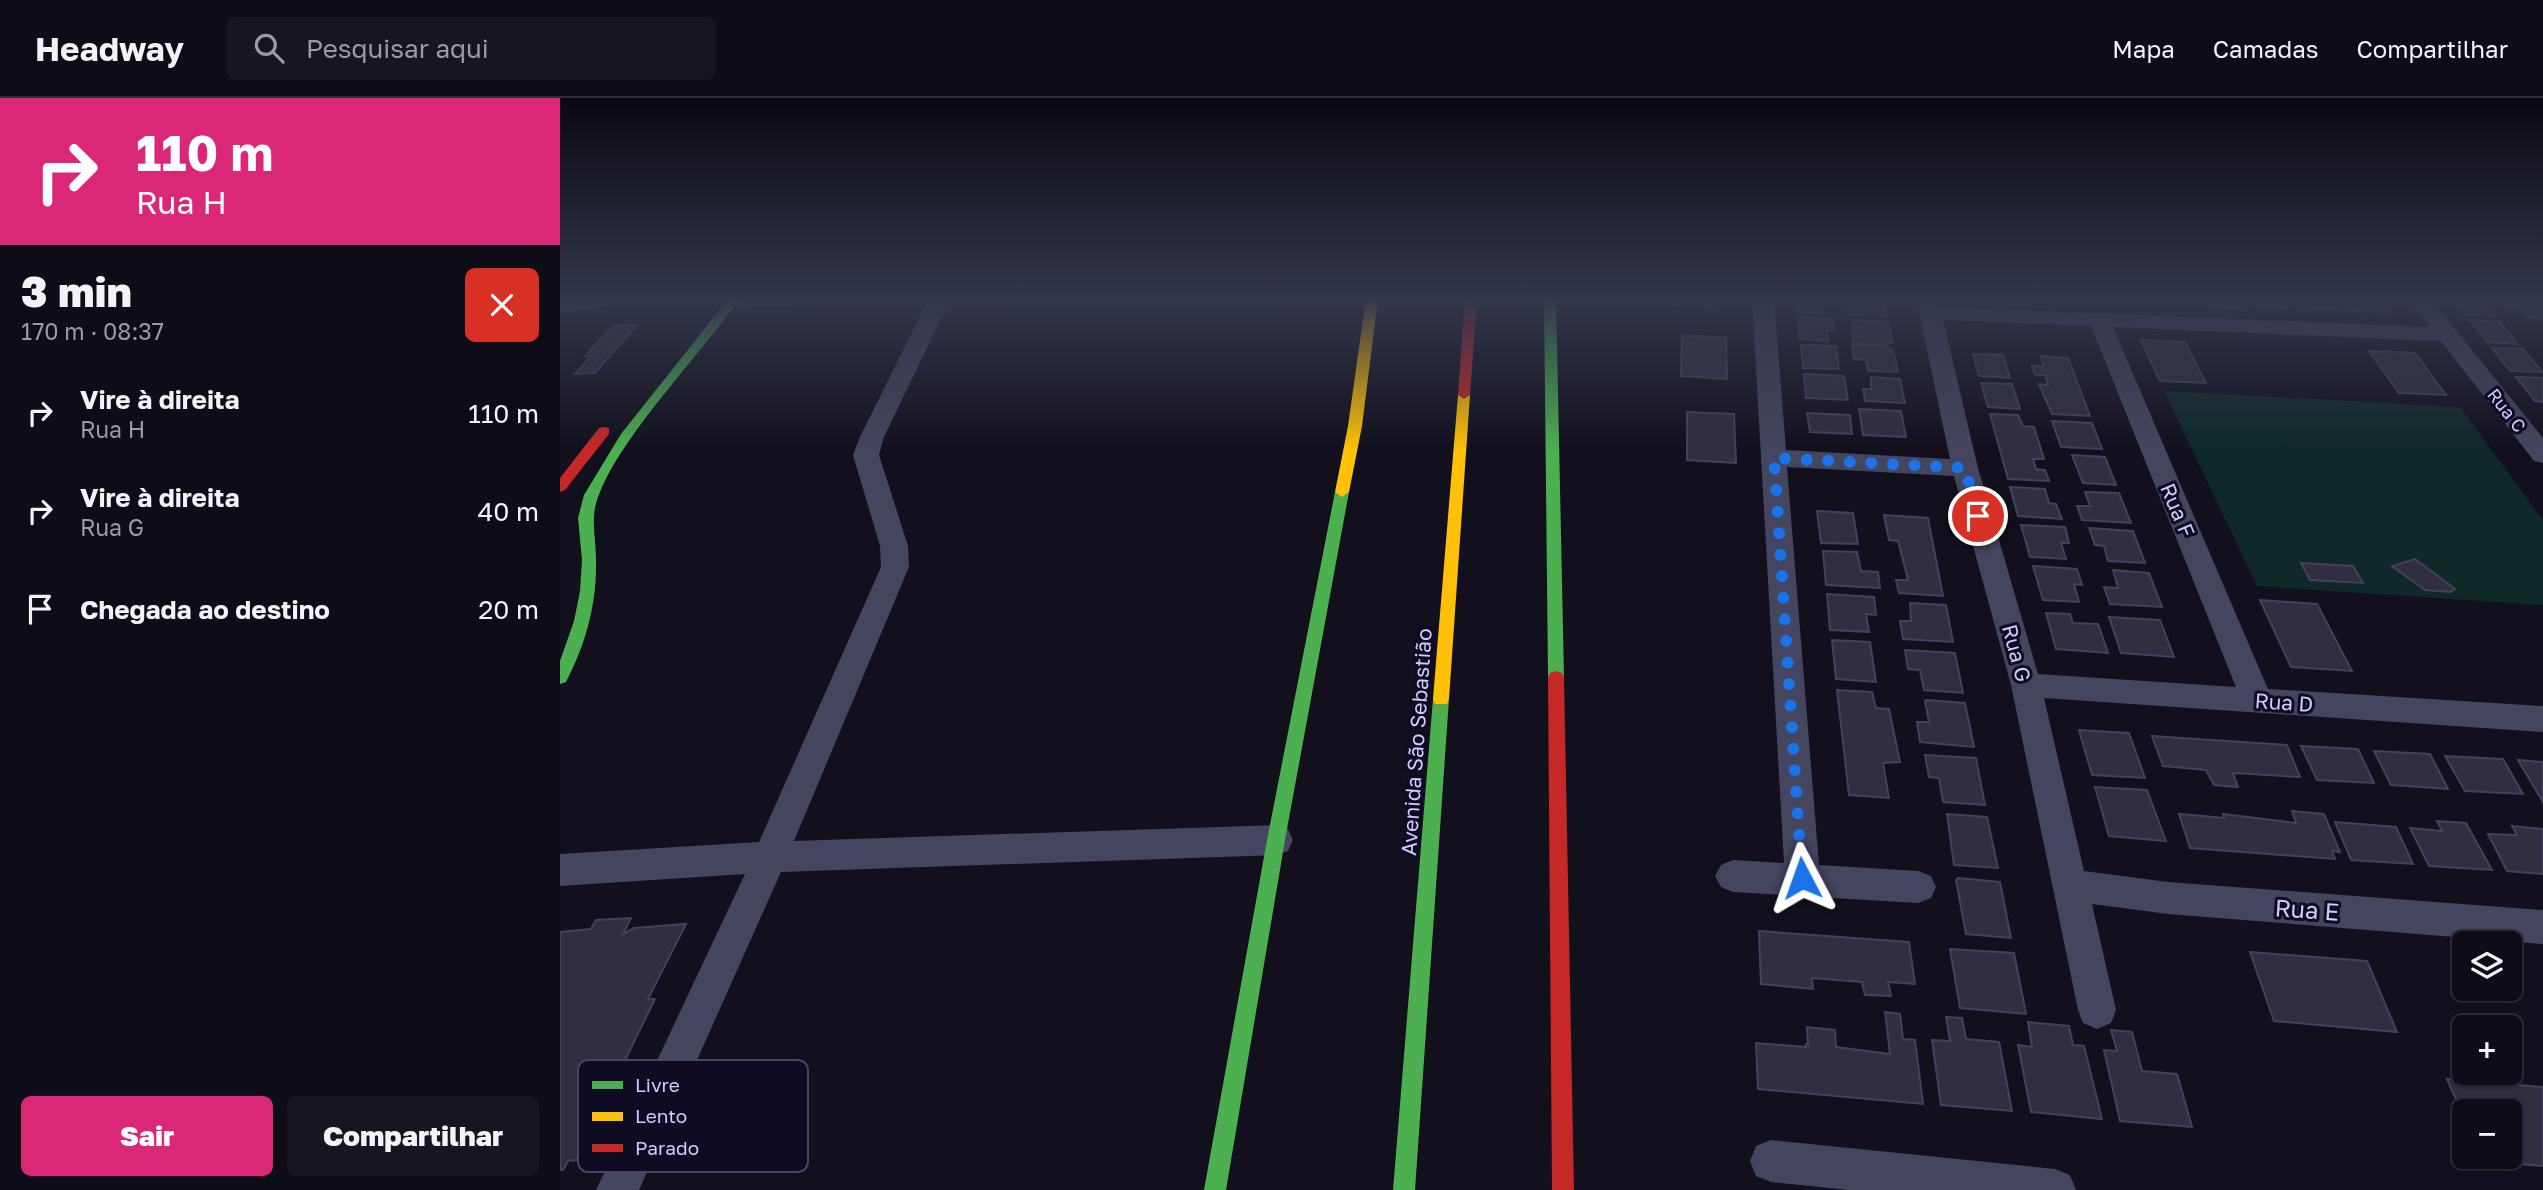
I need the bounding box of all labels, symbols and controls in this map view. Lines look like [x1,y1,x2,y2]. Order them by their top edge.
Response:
search box [226,17,716,80]
text: Headway [35,29,184,68]
icon: search [250,29,288,67]
text: Pesquisar aqui [306,33,489,64]
text: Mapa [2112,34,2175,63]
text: Camadas [2213,34,2318,63]
text: Compartilhar [2356,34,2508,63]
text: 110 m [136,123,273,182]
icon: right [21,126,112,217]
text: Rua H [136,183,227,221]
text: 3 min [21,266,132,316]
button: close [465,268,539,342]
text: 170 m · 08:37 [21,317,164,345]
text: Vire à direita [80,384,240,415]
street label: Rua C [2483,384,2531,436]
icon: right [21,394,59,432]
text: 110 m [468,398,539,429]
text: Rua H [80,415,145,443]
street label: Rua F [2155,479,2201,541]
text: Vire à direita [80,482,240,513]
pin [1948,486,2008,546]
icon: right [21,492,59,530]
text: 40 m [478,496,539,527]
icon: arrive [1959,497,1997,535]
text: Rua G [80,513,144,541]
icon: arrive [21,590,59,628]
text: Chegada ao destino [80,594,330,625]
text: 20 m [478,594,539,625]
street label: Rua G [1997,621,2037,685]
street label: Avenida São Sebastião [1395,627,1437,857]
street label: Rua D [2254,687,2314,717]
position arrow [1765,841,1839,915]
street label: Rua E [2274,892,2340,926]
map controls [2452,931,2522,1169]
button: layers [2452,931,2522,1001]
button: + [2452,1015,2522,1085]
legend [578,1060,808,1172]
text: Livre [635,1073,680,1096]
button: Sair [21,1096,273,1176]
button: Compartilhar [287,1096,539,1176]
button: − [2452,1099,2522,1169]
text: Lento [635,1104,687,1127]
text: Parado [635,1136,699,1159]

